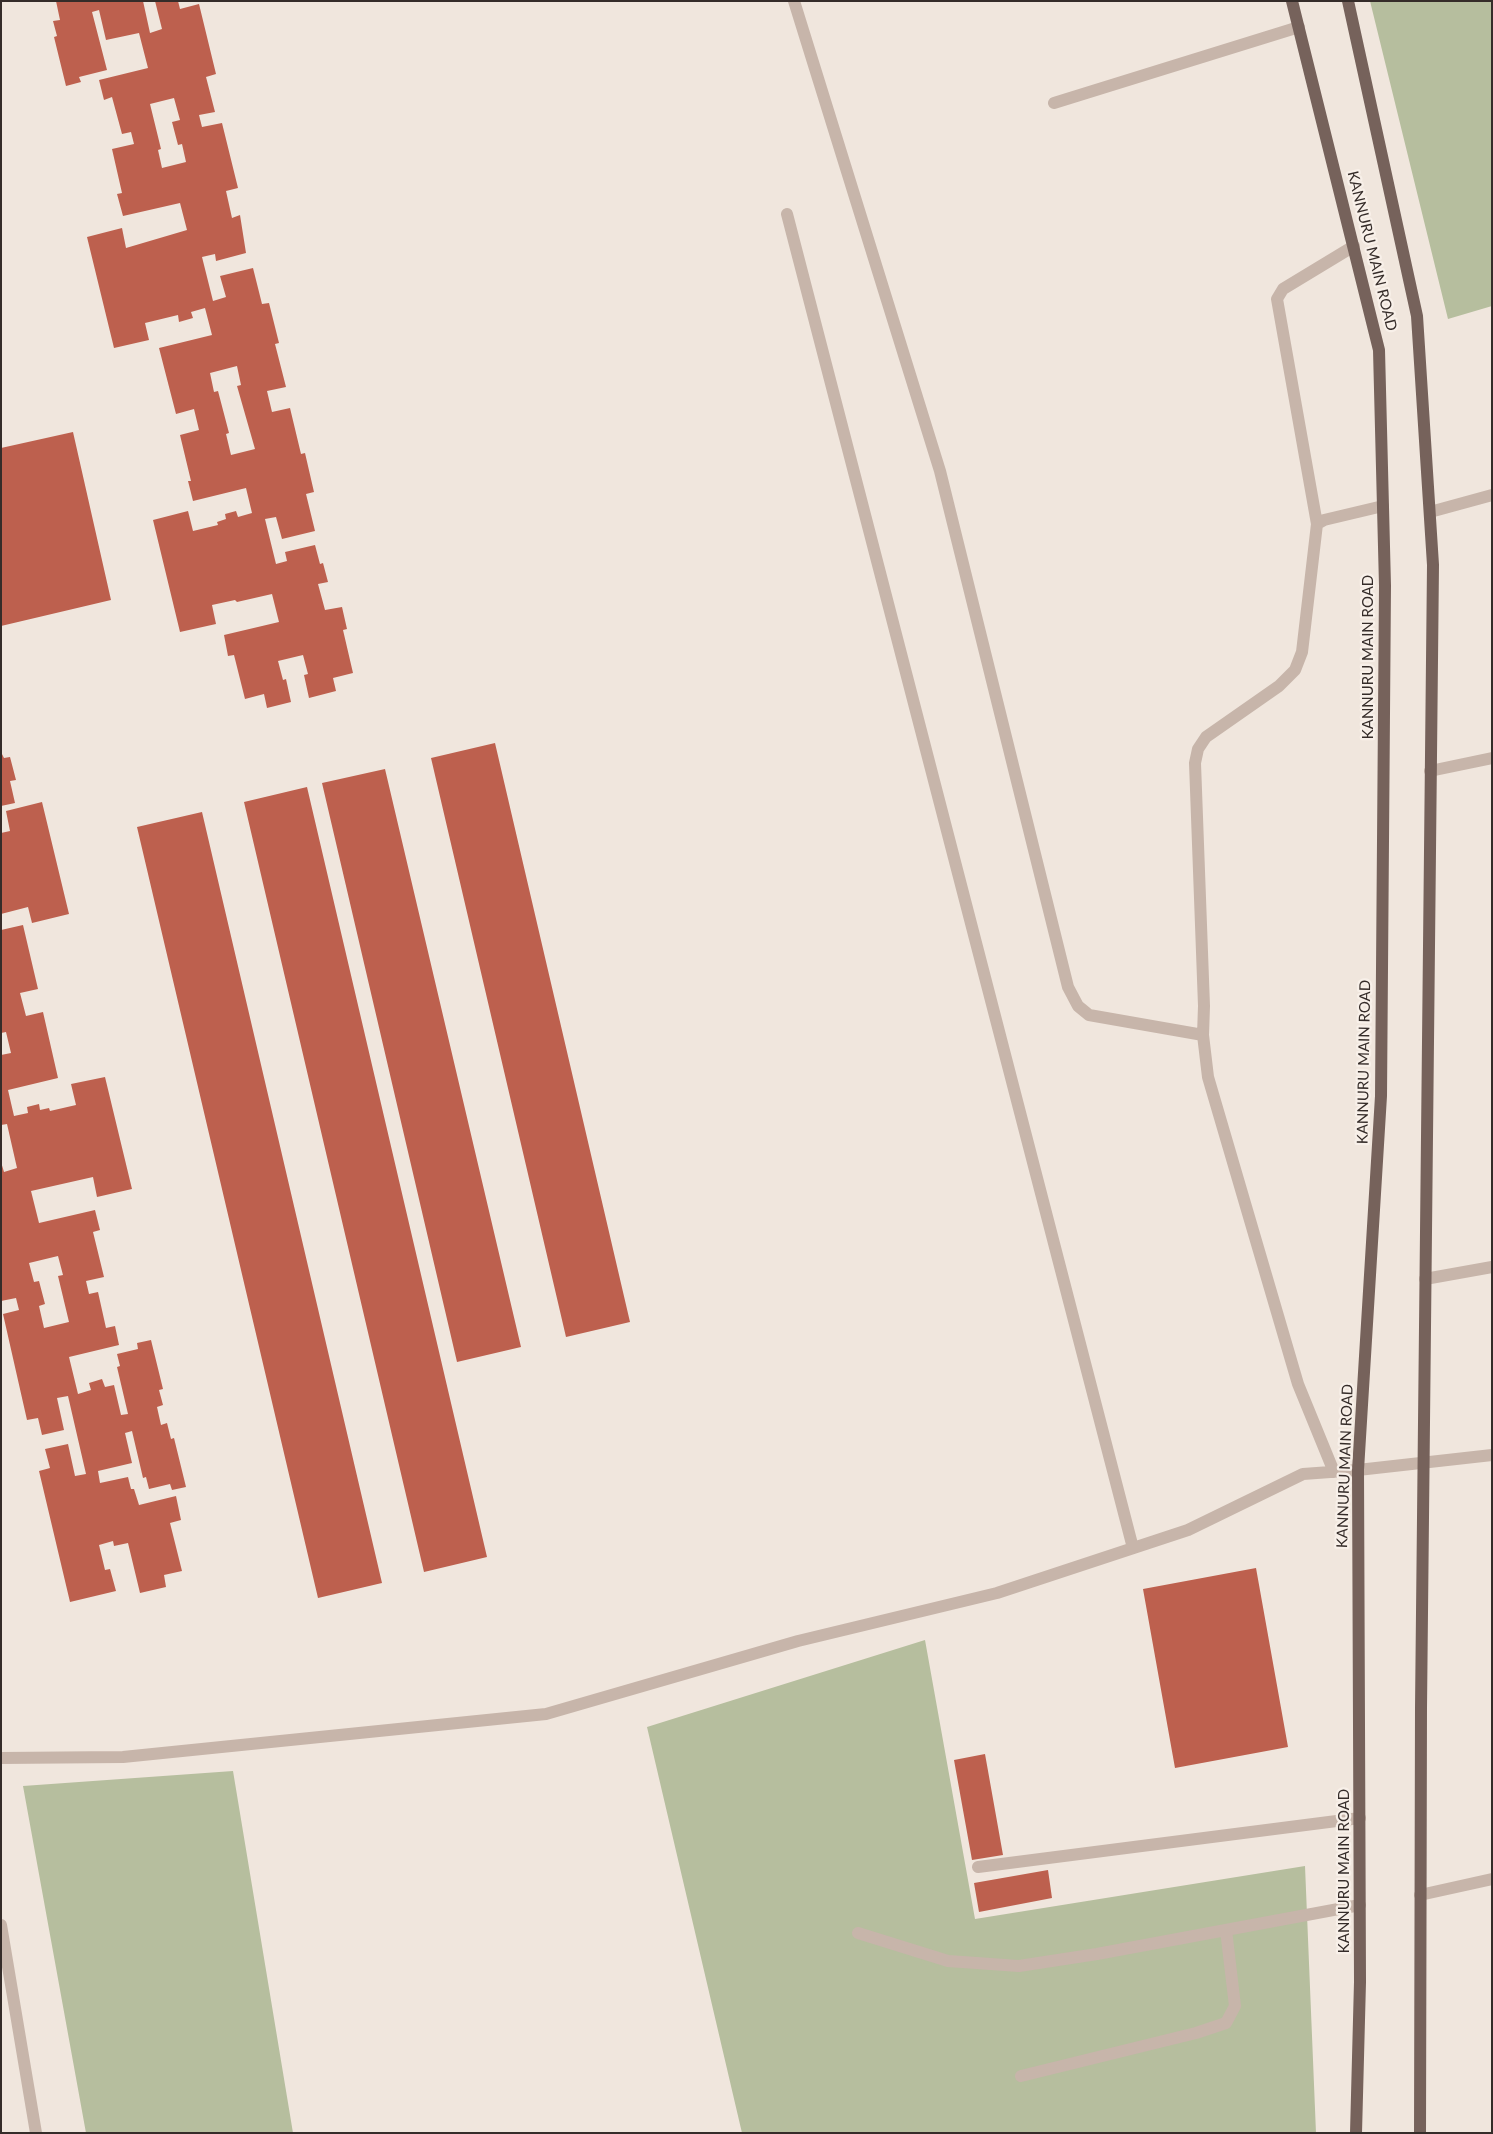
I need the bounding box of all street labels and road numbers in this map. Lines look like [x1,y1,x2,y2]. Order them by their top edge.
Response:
street label: KANNURU MAIN ROAD [1343,169,1401,333]
street label: KANNURU MAIN ROAD [1359,575,1377,739]
street label: KANNURU MAIN ROAD [1354,980,1374,1144]
street label: KANNURU MAIN ROAD [1333,1384,1357,1548]
street label: KANNURU MAIN ROAD [1335,1789,1353,1953]

